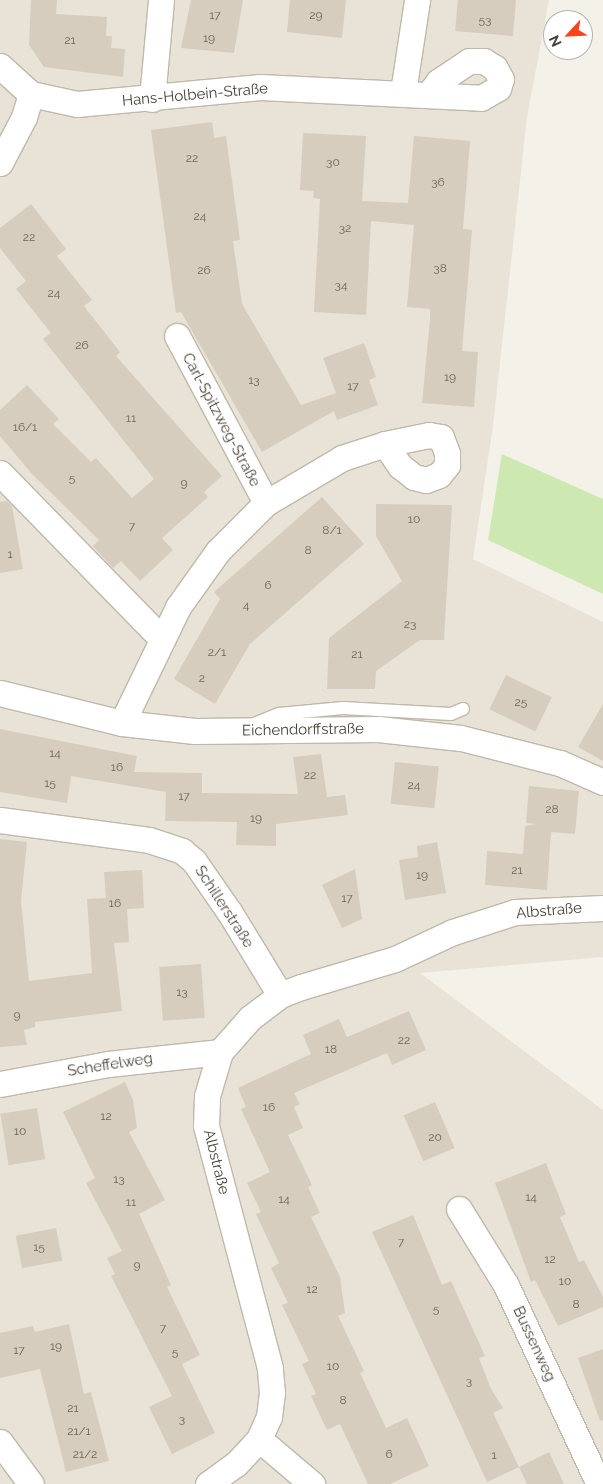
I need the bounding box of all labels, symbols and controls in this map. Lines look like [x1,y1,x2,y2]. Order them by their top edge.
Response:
house number: 17 [209,9,221,23]
house number: 29 [309,9,323,23]
north arrow [543,10,593,60]
house number: 53 [479,14,491,28]
house number: 19 [203,32,215,46]
text: N [546,33,565,49]
house number: 21 [64,34,76,48]
street label: Hans-Holbein-Straße [121,80,269,110]
house number: 22 [186,152,198,166]
house number: 30 [326,156,340,170]
house number: 36 [431,176,445,190]
house number: 24 [194,210,206,224]
house number: 32 [339,222,351,236]
house number: 22 [23,231,35,245]
house number: 38 [433,262,447,276]
house number: 26 [197,264,211,278]
house number: 34 [335,279,347,293]
house number: 24 [48,287,60,301]
house number: 26 [75,339,89,353]
street label: Carl-Spitzweg-Straße [178,350,264,490]
house number: 19 [444,371,456,385]
house number: 13 [248,374,260,388]
house number: 17 [347,380,359,394]
house number: 11 [126,412,136,426]
house number: 16/1 [13,421,37,435]
house number: 5 [69,472,75,486]
house number: 9 [180,477,188,491]
house number: 10 [408,513,420,527]
house number: 7 [129,520,135,534]
house number: 8/1 [322,524,342,538]
house number: 8 [304,544,312,558]
house number: 1 [7,548,13,562]
house number: 6 [264,579,272,593]
house number: 4 [243,599,249,613]
house number: 23 [404,618,416,632]
house number: 2/1 [208,646,226,660]
house number: 21 [351,648,363,662]
house number: 2 [199,672,205,686]
house number: 25 [515,696,527,710]
street label: Eichendorffstraße [242,720,364,740]
house number: 14 [49,747,61,761]
house number: 16 [111,761,123,775]
house number: 22 [304,769,316,783]
house number: 15 [44,777,56,791]
house number: 24 [408,779,420,793]
house number: 17 [178,790,190,804]
house number: 28 [545,803,559,817]
house number: 19 [250,812,262,826]
street label: Schillerstraße [191,863,257,951]
house number: 21 [511,864,523,878]
house number: 19 [416,869,428,883]
house number: 17 [341,892,353,906]
house number: 16 [109,897,121,911]
street label: Albstraße [515,899,583,923]
house number: 13 [176,986,188,1000]
house number: 9 [13,1009,21,1023]
house number: 22 [398,1034,410,1048]
house number: 18 [325,1043,337,1057]
street label: Scheffelweg [66,1049,154,1081]
house number: 16 [263,1101,275,1115]
house number: 12 [100,1110,112,1124]
house number: 10 [14,1125,26,1139]
street label: Albstraße [199,1128,233,1196]
house number: 20 [428,1131,442,1145]
house number: 13 [113,1173,125,1187]
house number: 14 [525,1191,537,1205]
house number: 14 [278,1193,290,1207]
house number: 11 [126,1196,136,1210]
house number: 7 [398,1236,404,1250]
house number: 15 [33,1241,45,1255]
house number: 12 [544,1253,556,1267]
house number: 9 [133,1259,141,1273]
house number: 10 [559,1275,571,1289]
house number: 12 [306,1283,318,1297]
house number: 8 [572,1298,580,1312]
house number: 5 [433,1303,439,1317]
street label: Bussenweg [509,1304,559,1384]
house number: 7 [160,1322,166,1336]
house number: 19 [50,1340,62,1354]
house number: 17 [13,1344,25,1358]
house number: 5 [172,1346,178,1360]
house number: 10 [327,1360,339,1374]
house number: 3 [466,1375,472,1389]
house number: 8 [339,1394,347,1408]
house number: 21 [67,1402,79,1416]
house number: 3 [179,1413,185,1427]
house number: 21/1 [67,1425,91,1439]
house number: 21/2 [73,1448,97,1462]
house number: 6 [385,1448,393,1462]
house number: 1 [491,1449,497,1463]

